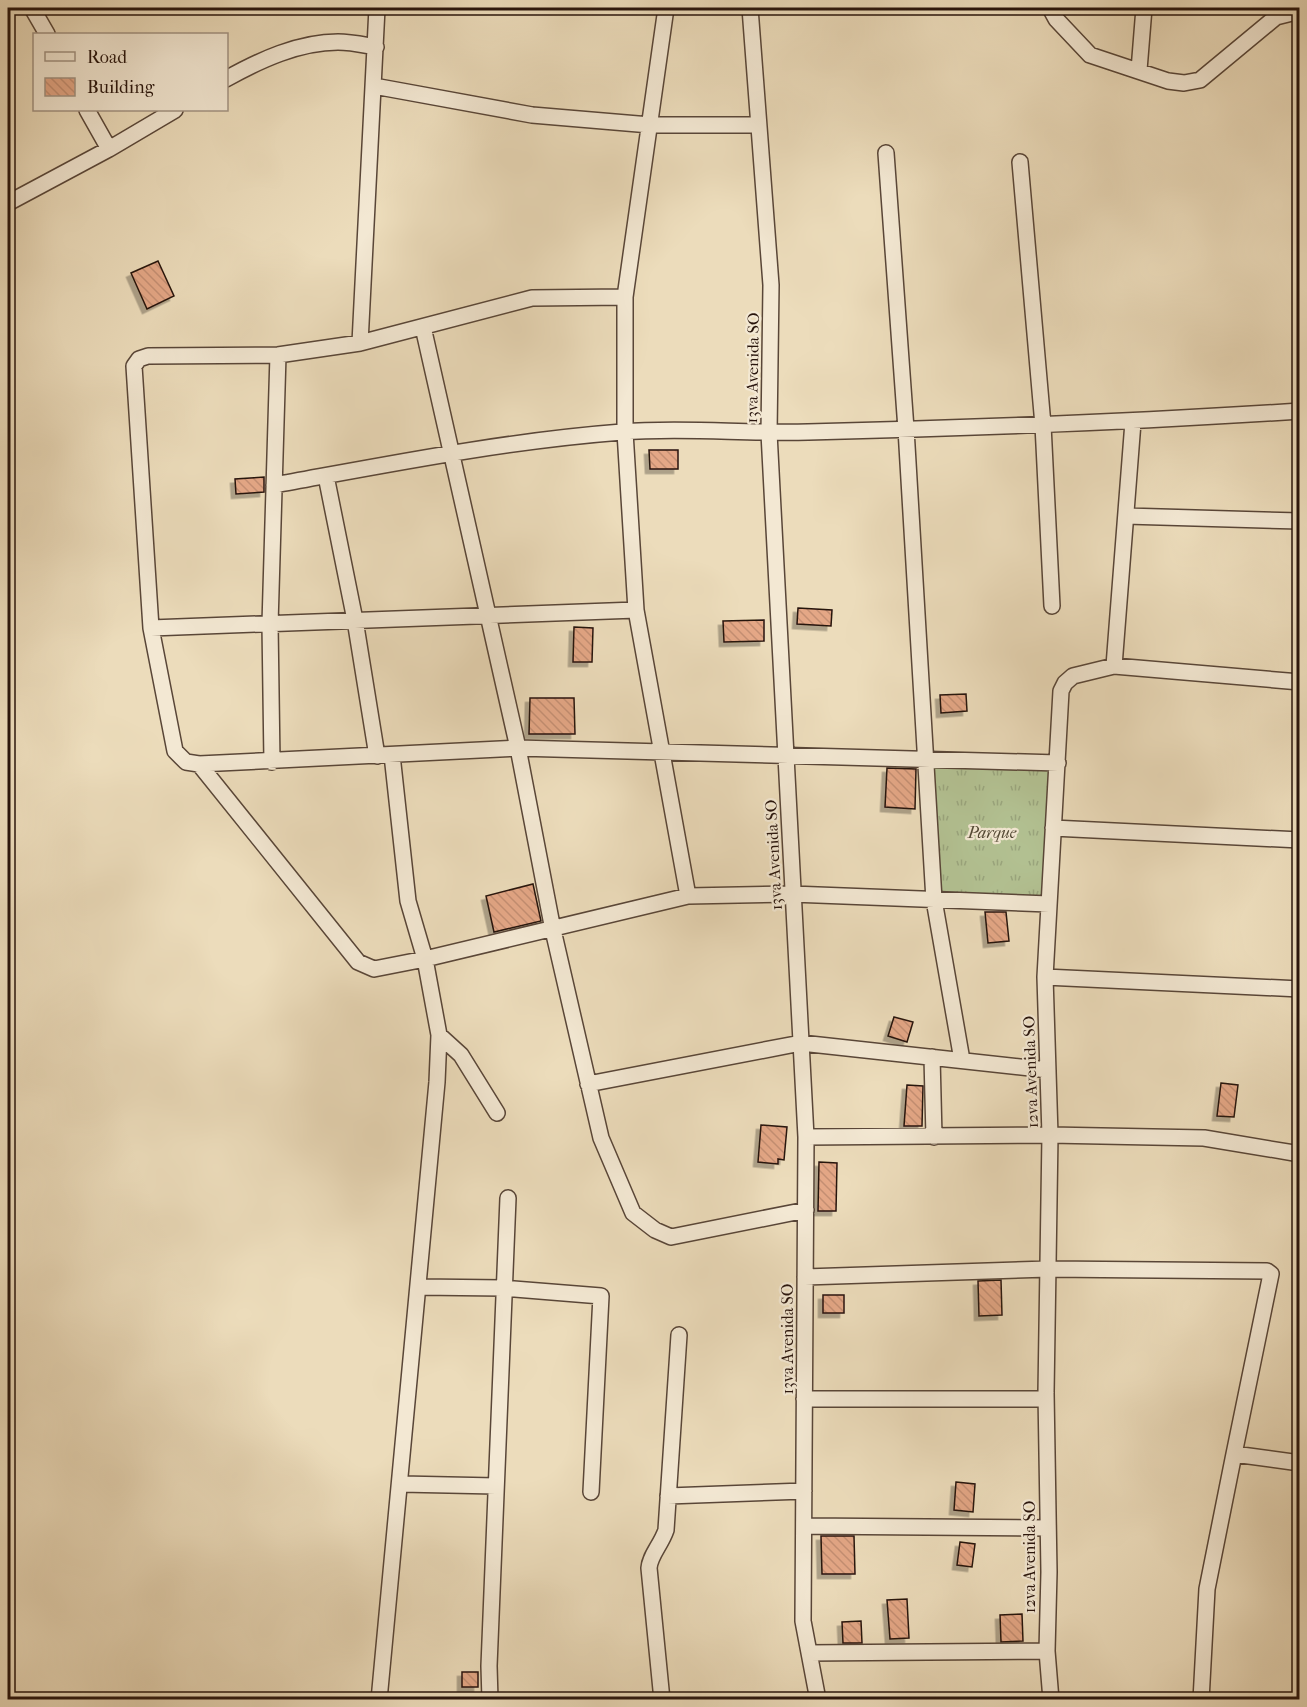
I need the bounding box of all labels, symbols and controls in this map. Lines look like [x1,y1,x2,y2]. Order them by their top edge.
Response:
legend [33,33,228,111]
text: Road [87,47,127,68]
text: Building [87,77,155,98]
street label: 13va Avenida SO [742,312,763,424]
street label: 13va Avenida SO [761,799,786,911]
park label: Parque [967,823,1017,842]
street label: 12va Avenida SO [1019,1015,1042,1129]
street label: 13va Avenida SO [778,1284,797,1394]
street label: 12va Avenida SO [1020,1501,1039,1613]

